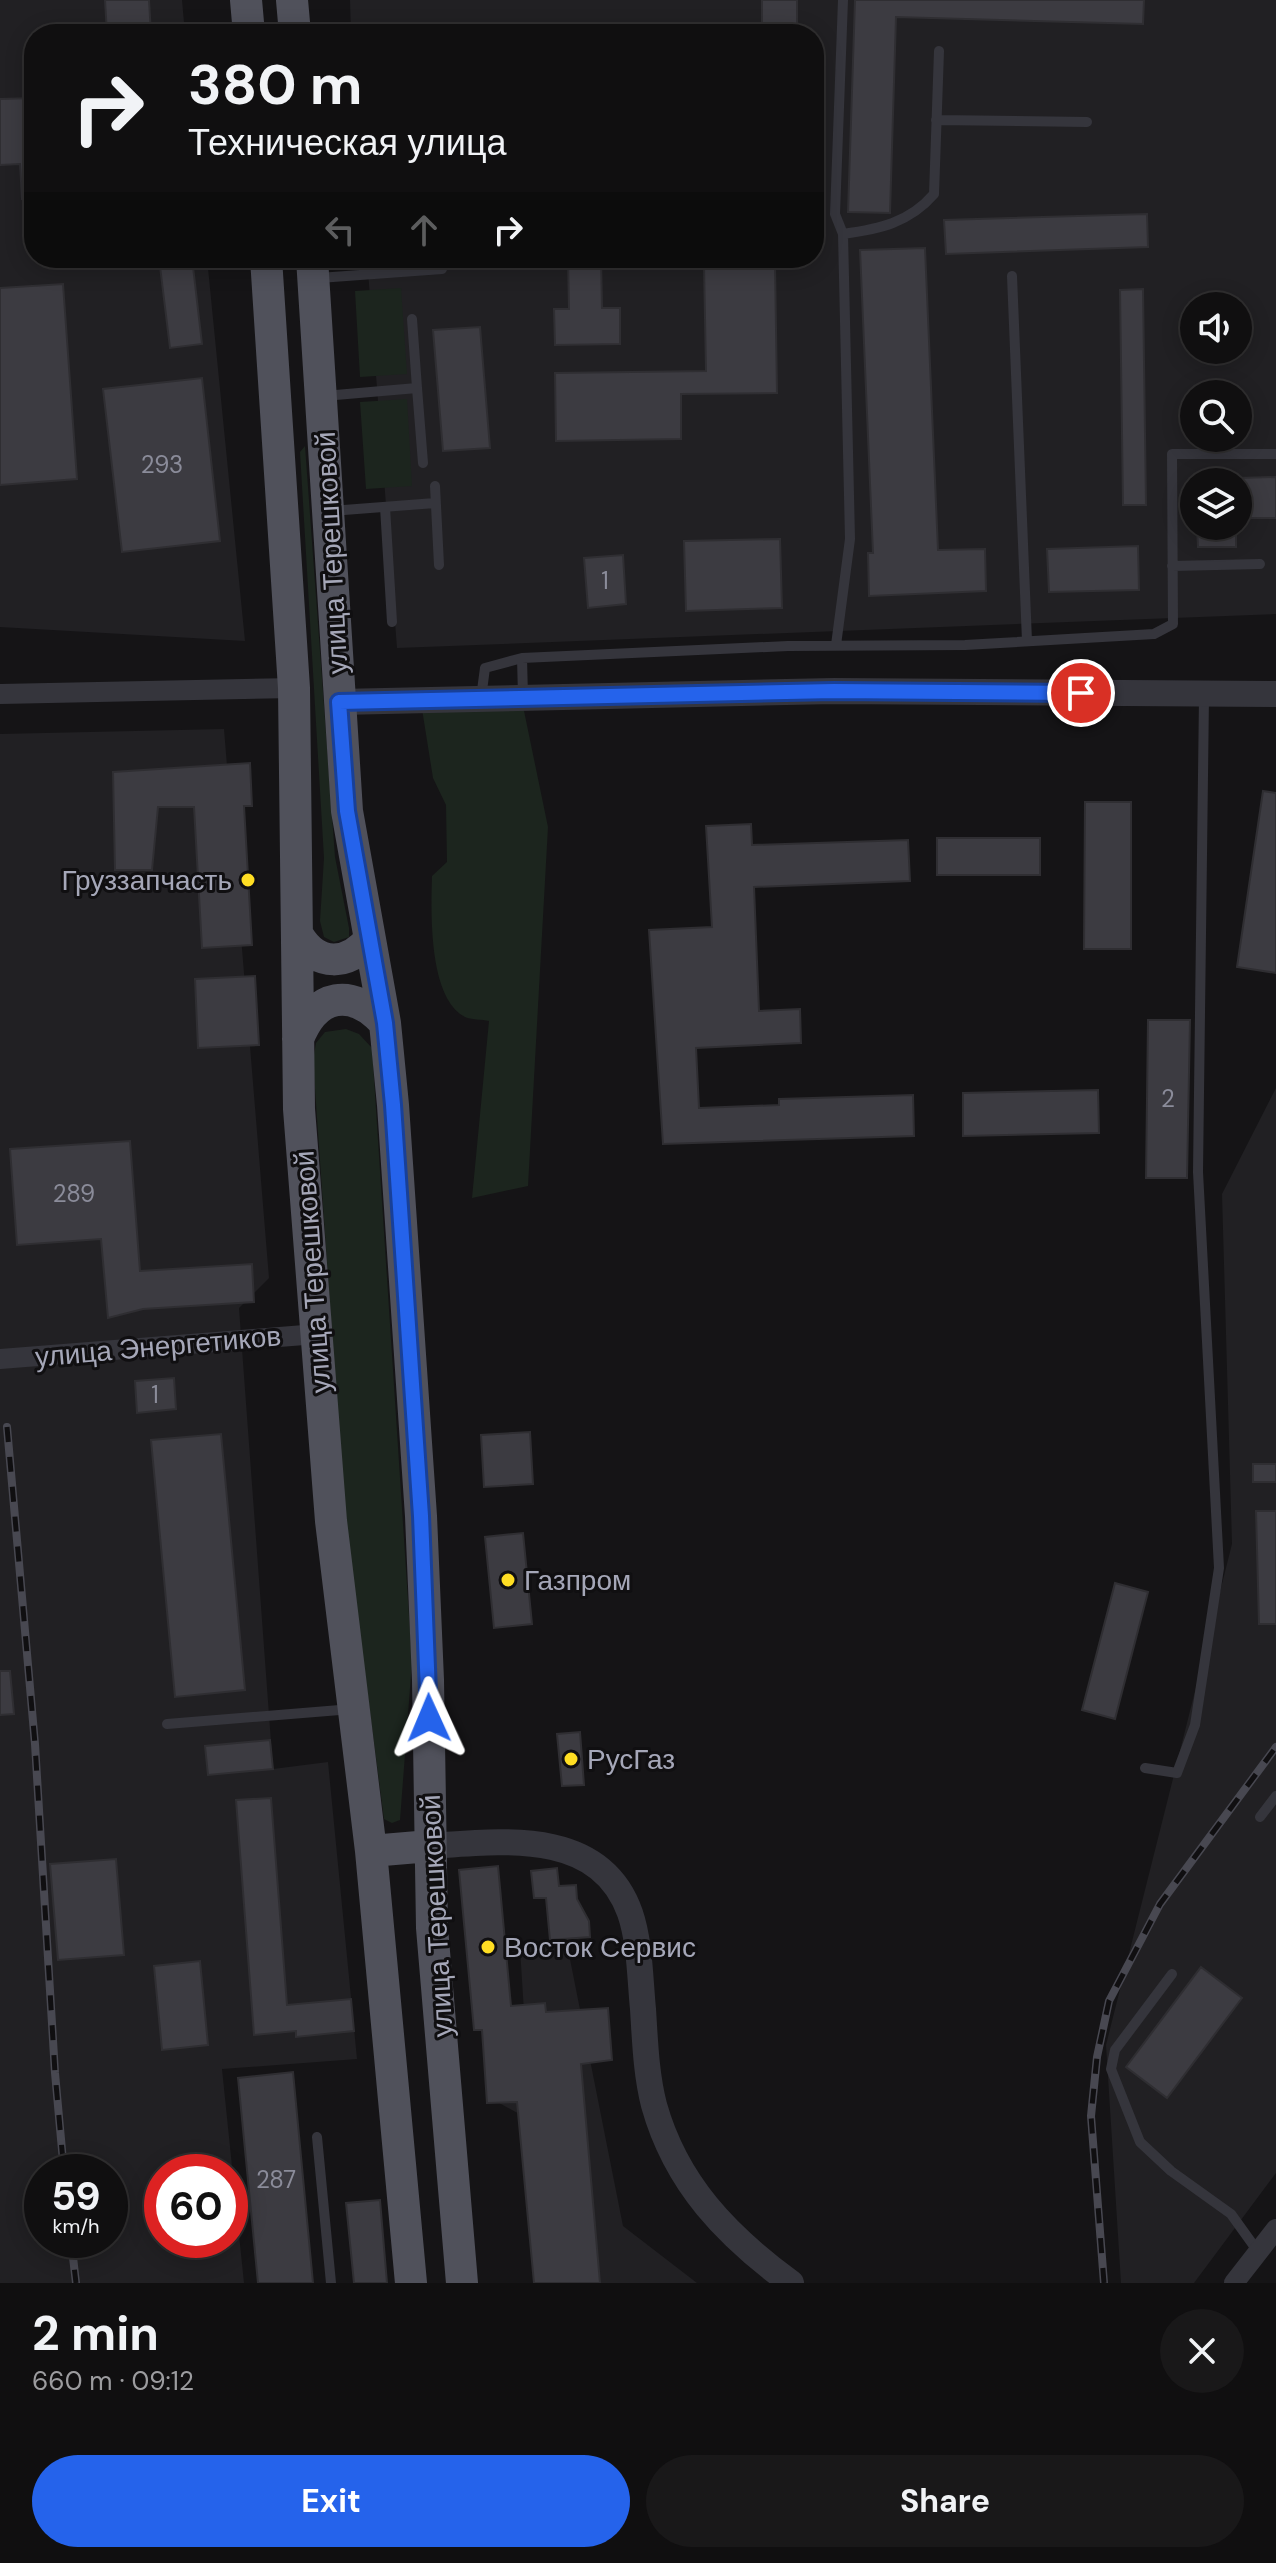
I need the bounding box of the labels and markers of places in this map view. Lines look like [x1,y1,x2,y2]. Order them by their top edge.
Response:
pin [1047,659,1115,727]
place label: Груззапчасть [61,862,232,899]
marker: Груззапчасть [239,871,257,889]
place label: Газпром [524,1562,631,1599]
marker: Газпром [499,1571,517,1589]
place label: РусГаз [587,1741,675,1778]
marker: РусГаз [562,1750,580,1768]
place label: Восток Сервис [504,1929,696,1966]
marker: Восток Сервис [479,1938,497,1956]

